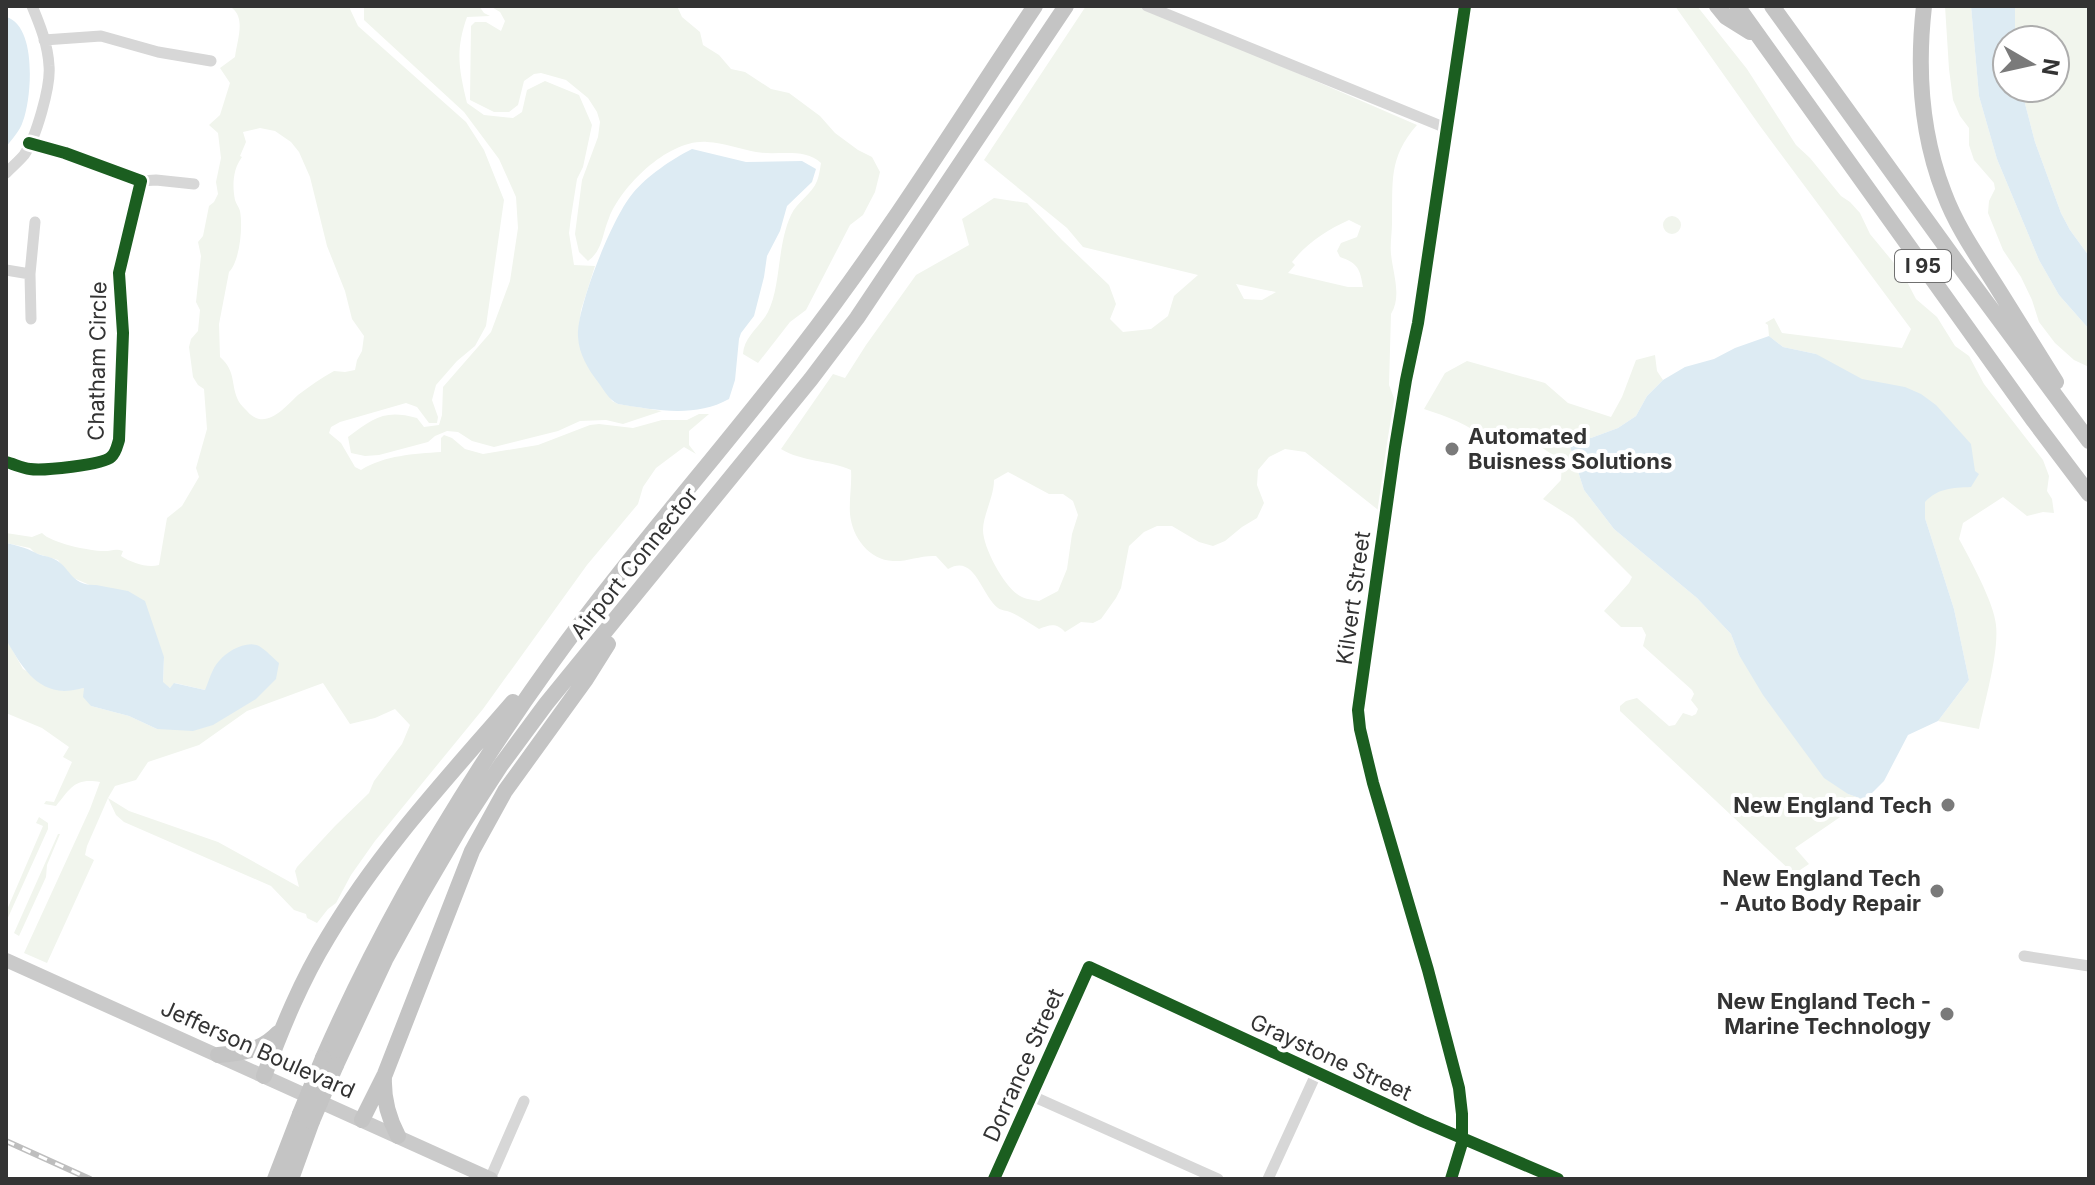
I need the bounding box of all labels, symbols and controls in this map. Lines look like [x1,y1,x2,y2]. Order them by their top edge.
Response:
north arrow [1991,24,2071,104]
text: N [2037,57,2065,77]
road number: I 95 [1895,250,1951,282]
street label: Chatham Circle [83,281,111,441]
place label: Automated Buisness Solutions [1468,423,1672,474]
marker: Automated Buisness Solutions [1443,440,1461,458]
street label: Airport Connector [565,482,703,644]
street label: Kilvert Street [1331,529,1375,667]
place label: New England Tech [1733,792,1932,818]
marker: New England Tech [1939,796,1957,814]
place label: New England Tech - Auto Body Repair [1719,865,1921,916]
marker: New England Tech - Auto Body Repair [1928,882,1946,900]
street label: Dorrance Street [978,984,1068,1146]
place label: New England Tech - Marine Technology [1717,988,1931,1039]
street label: Jefferson Boulevard [157,994,359,1104]
marker: New England Tech - Marine Technology [1938,1005,1956,1023]
street label: Graystone Street [1246,1008,1416,1106]

